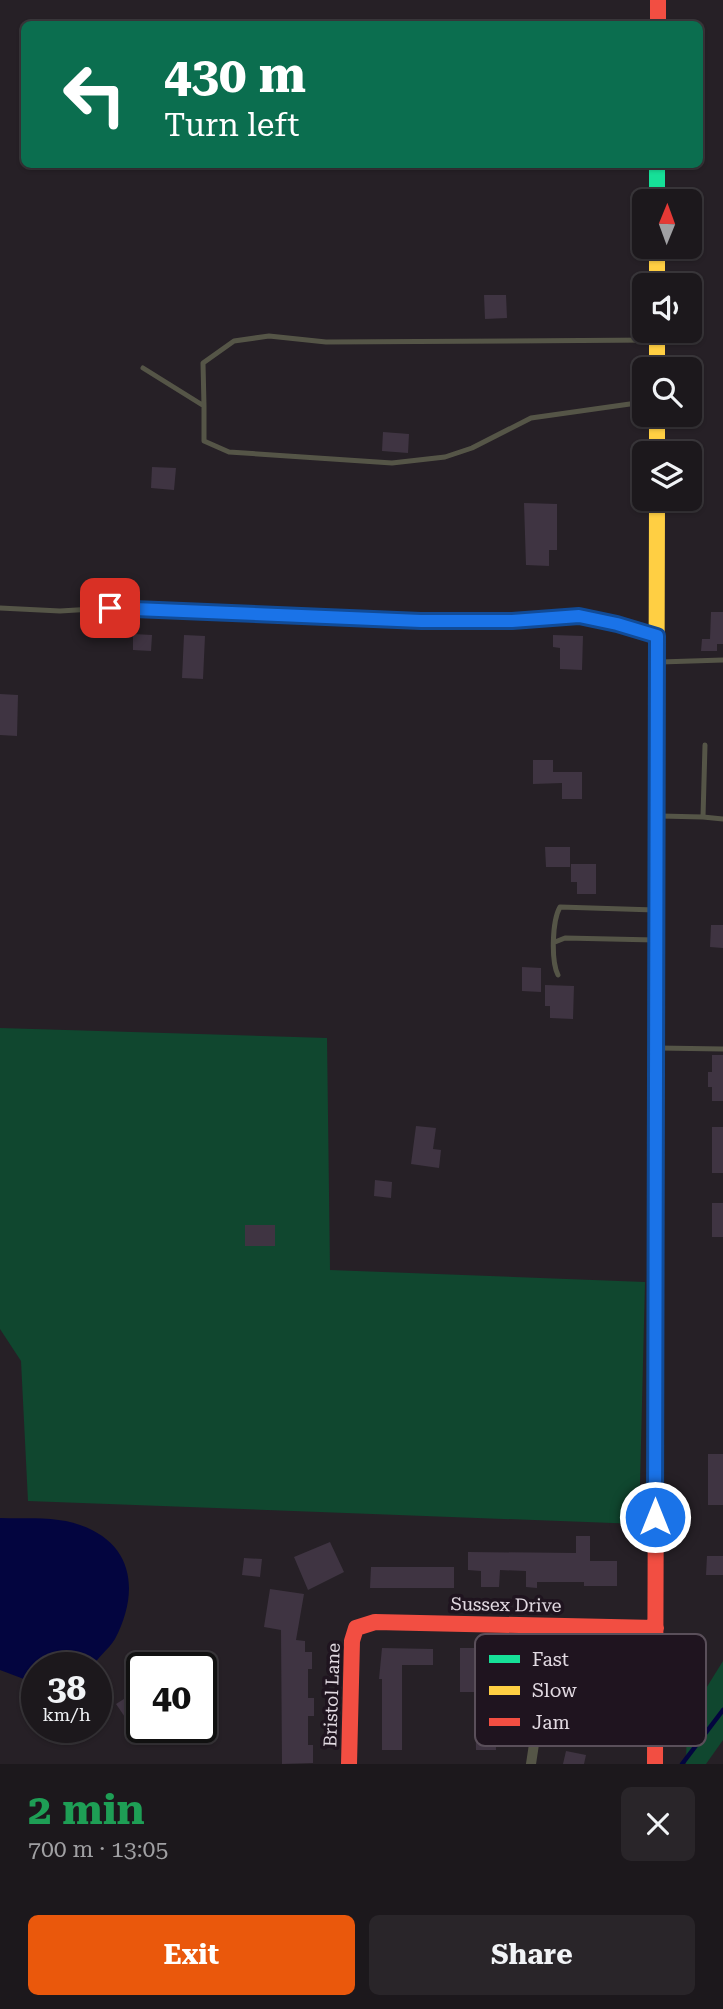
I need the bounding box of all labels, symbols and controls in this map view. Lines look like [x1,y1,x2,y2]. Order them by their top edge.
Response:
text: 430 m [164,47,306,104]
icon: left [49,49,140,140]
text: Turn left [164,106,299,144]
north arrow [632,189,702,259]
map controls [632,189,702,511]
button: sound [632,273,702,343]
button: search [632,357,702,427]
button: layers [632,441,702,511]
pin [80,578,140,638]
icon: arrive [91,589,129,627]
position arrow [618,1480,692,1554]
street label: Sussex Drive [450,1593,562,1616]
legend [475,1634,706,1746]
street label: Bristol Lane [319,1642,344,1747]
text: Fast [532,1648,569,1671]
speed limit sign: 40 [126,1652,217,1743]
text: 38 [47,1668,86,1709]
text: Slow [532,1679,577,1702]
text: km/h [42,1704,91,1725]
text: Jam [532,1711,570,1734]
text: 2 min [28,1785,145,1834]
button: close [621,1787,695,1861]
text: 700 m · 13:05 [28,1836,168,1863]
button: Exit [28,1915,355,1995]
button: Share [369,1915,695,1995]

